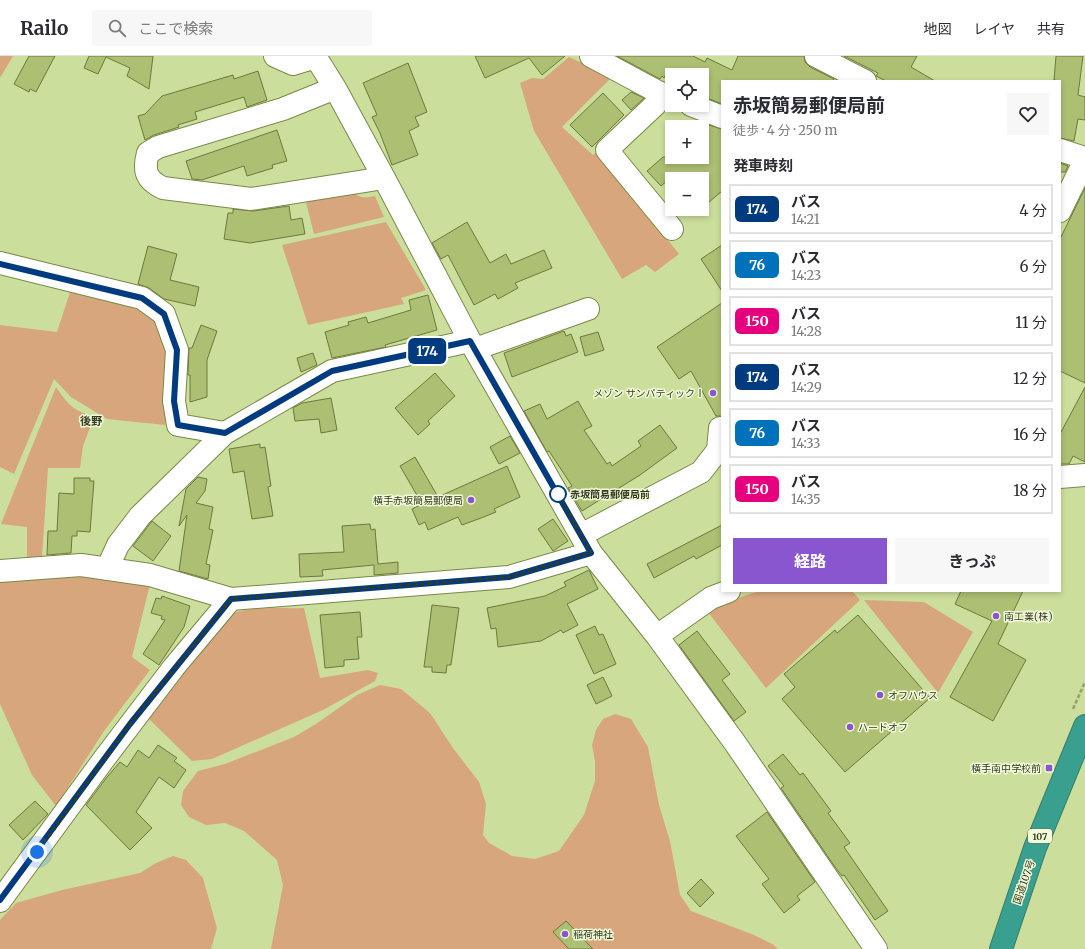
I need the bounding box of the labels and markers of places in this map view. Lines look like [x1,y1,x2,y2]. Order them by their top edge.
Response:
place label: メゾン サンパティックⅠ [593,387,705,400]
marker: メゾン サンパティックⅠ [708,388,718,398]
marker: 赤坂簡易郵便局前 [549,485,567,503]
place label: 赤坂簡易郵便局前 [570,488,650,501]
place label: 横手赤坂簡易郵便局 [373,494,463,507]
marker: 横手赤坂簡易郵便局 [466,495,476,505]
place label: 南工業(株) [1004,610,1053,623]
marker: 南工業(株) [991,611,1001,621]
place label: オフハウス [888,689,938,702]
marker: オフハウス [875,690,885,700]
place label: ハードオフ [858,721,908,734]
marker: ハードオフ [845,722,855,732]
place label: 横手南中学校前 [971,762,1041,775]
marker: 横手南中学校前 [1044,763,1054,773]
place label: 稲荷神社 [573,928,613,941]
marker: 稲荷神社 [560,929,570,939]

